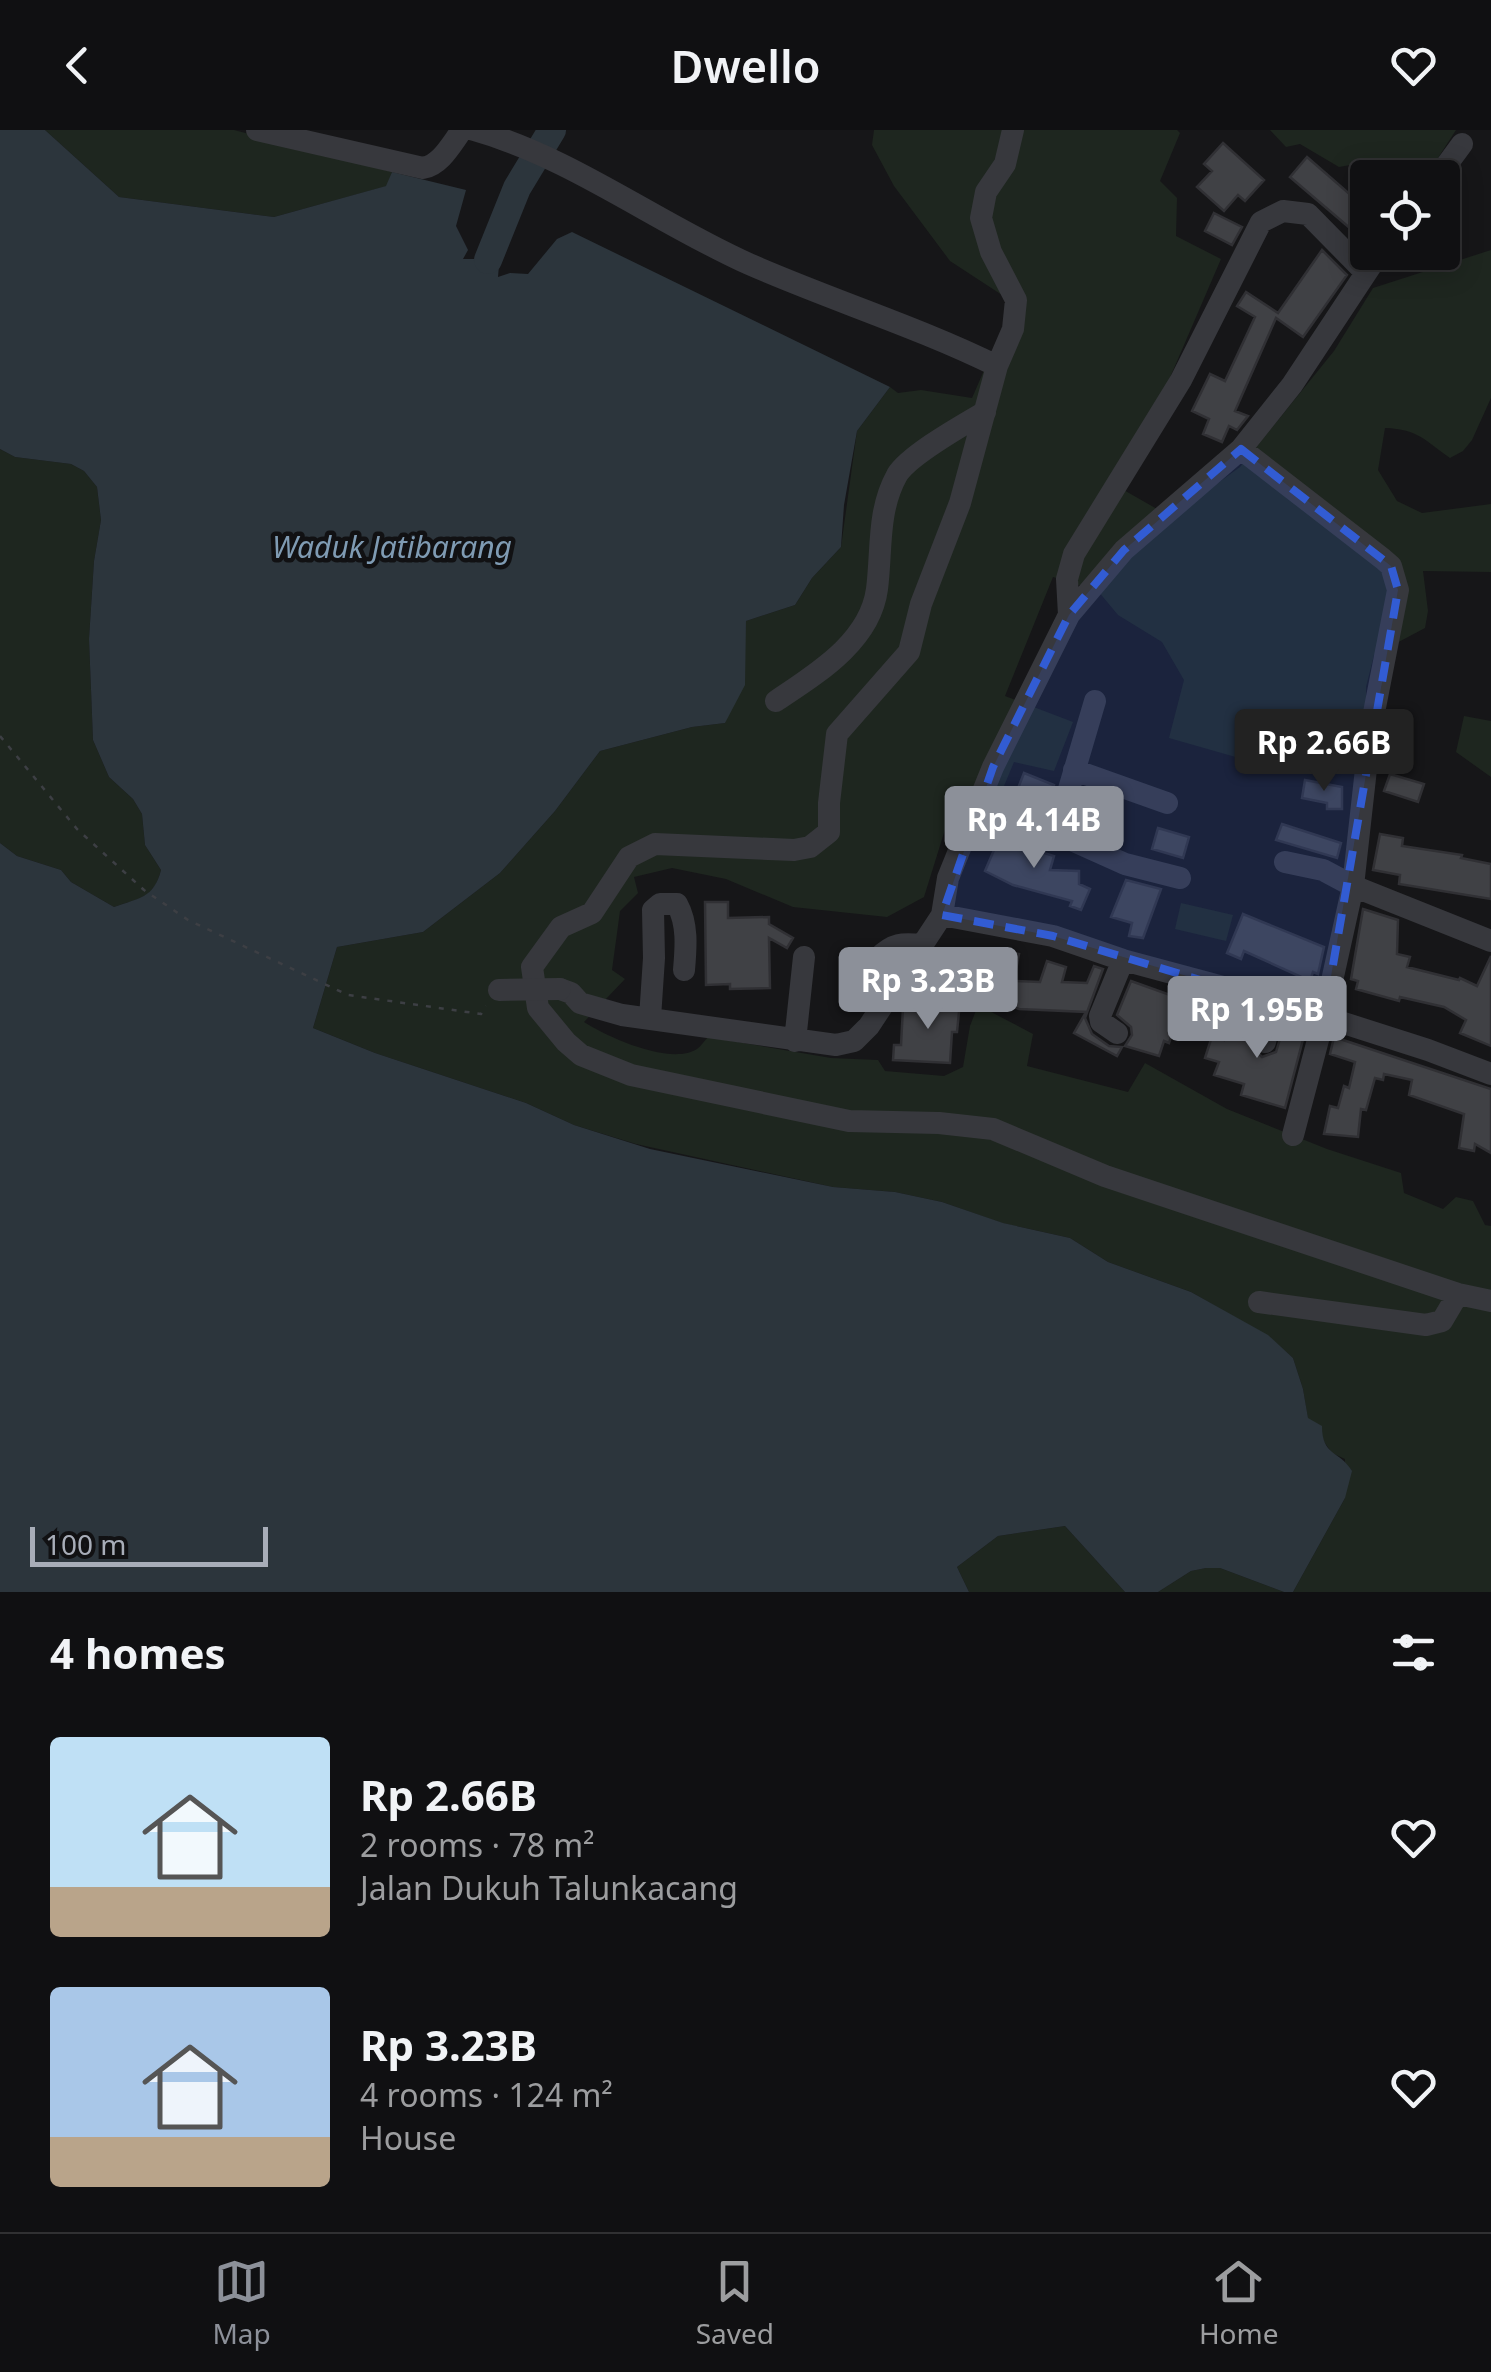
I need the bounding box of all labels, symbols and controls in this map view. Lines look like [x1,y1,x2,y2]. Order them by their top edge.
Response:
text: Dwello [671,35,820,96]
icon: back [50,38,105,93]
icon: heart [1386,38,1441,93]
map controls [1350,160,1460,270]
button: locate [1350,160,1460,270]
water label: Waduk Jatibarang [272,526,512,567]
pin: Rp 2.66B [1221,709,1427,794]
text: Rp 2.66B [1257,720,1391,763]
pin: Rp 4.14B [931,786,1137,871]
text: Rp 4.14B [967,797,1101,840]
pin: Rp 3.23B [825,947,1031,1032]
text: Rp 3.23B [861,958,995,1001]
pin: Rp 1.95B [1154,976,1360,1061]
text: Rp 1.95B [1190,987,1324,1030]
scale bar [30,1522,268,1566]
text: 100 m [45,1525,127,1563]
text: 4 homes [50,1624,226,1681]
icon: filters [1386,1625,1441,1680]
text: Rp 2.66B [360,1766,537,1823]
icon: home [130,1777,250,1897]
icon: heart [1386,1810,1441,1865]
text: 2 rooms · 78 m² [360,1823,594,1866]
text: Jalan Dukuh Talunkacang [360,1866,738,1909]
text: Rp 3.23B [360,2016,537,2073]
icon: home [130,2027,250,2147]
icon: heart [1386,2060,1441,2115]
text: 4 rooms · 124 m² [360,2073,613,2116]
text: House [360,2116,456,2159]
tab: Map [212,2254,271,2352]
tab: Saved [696,2254,774,2352]
tab: Home [1199,2254,1279,2352]

